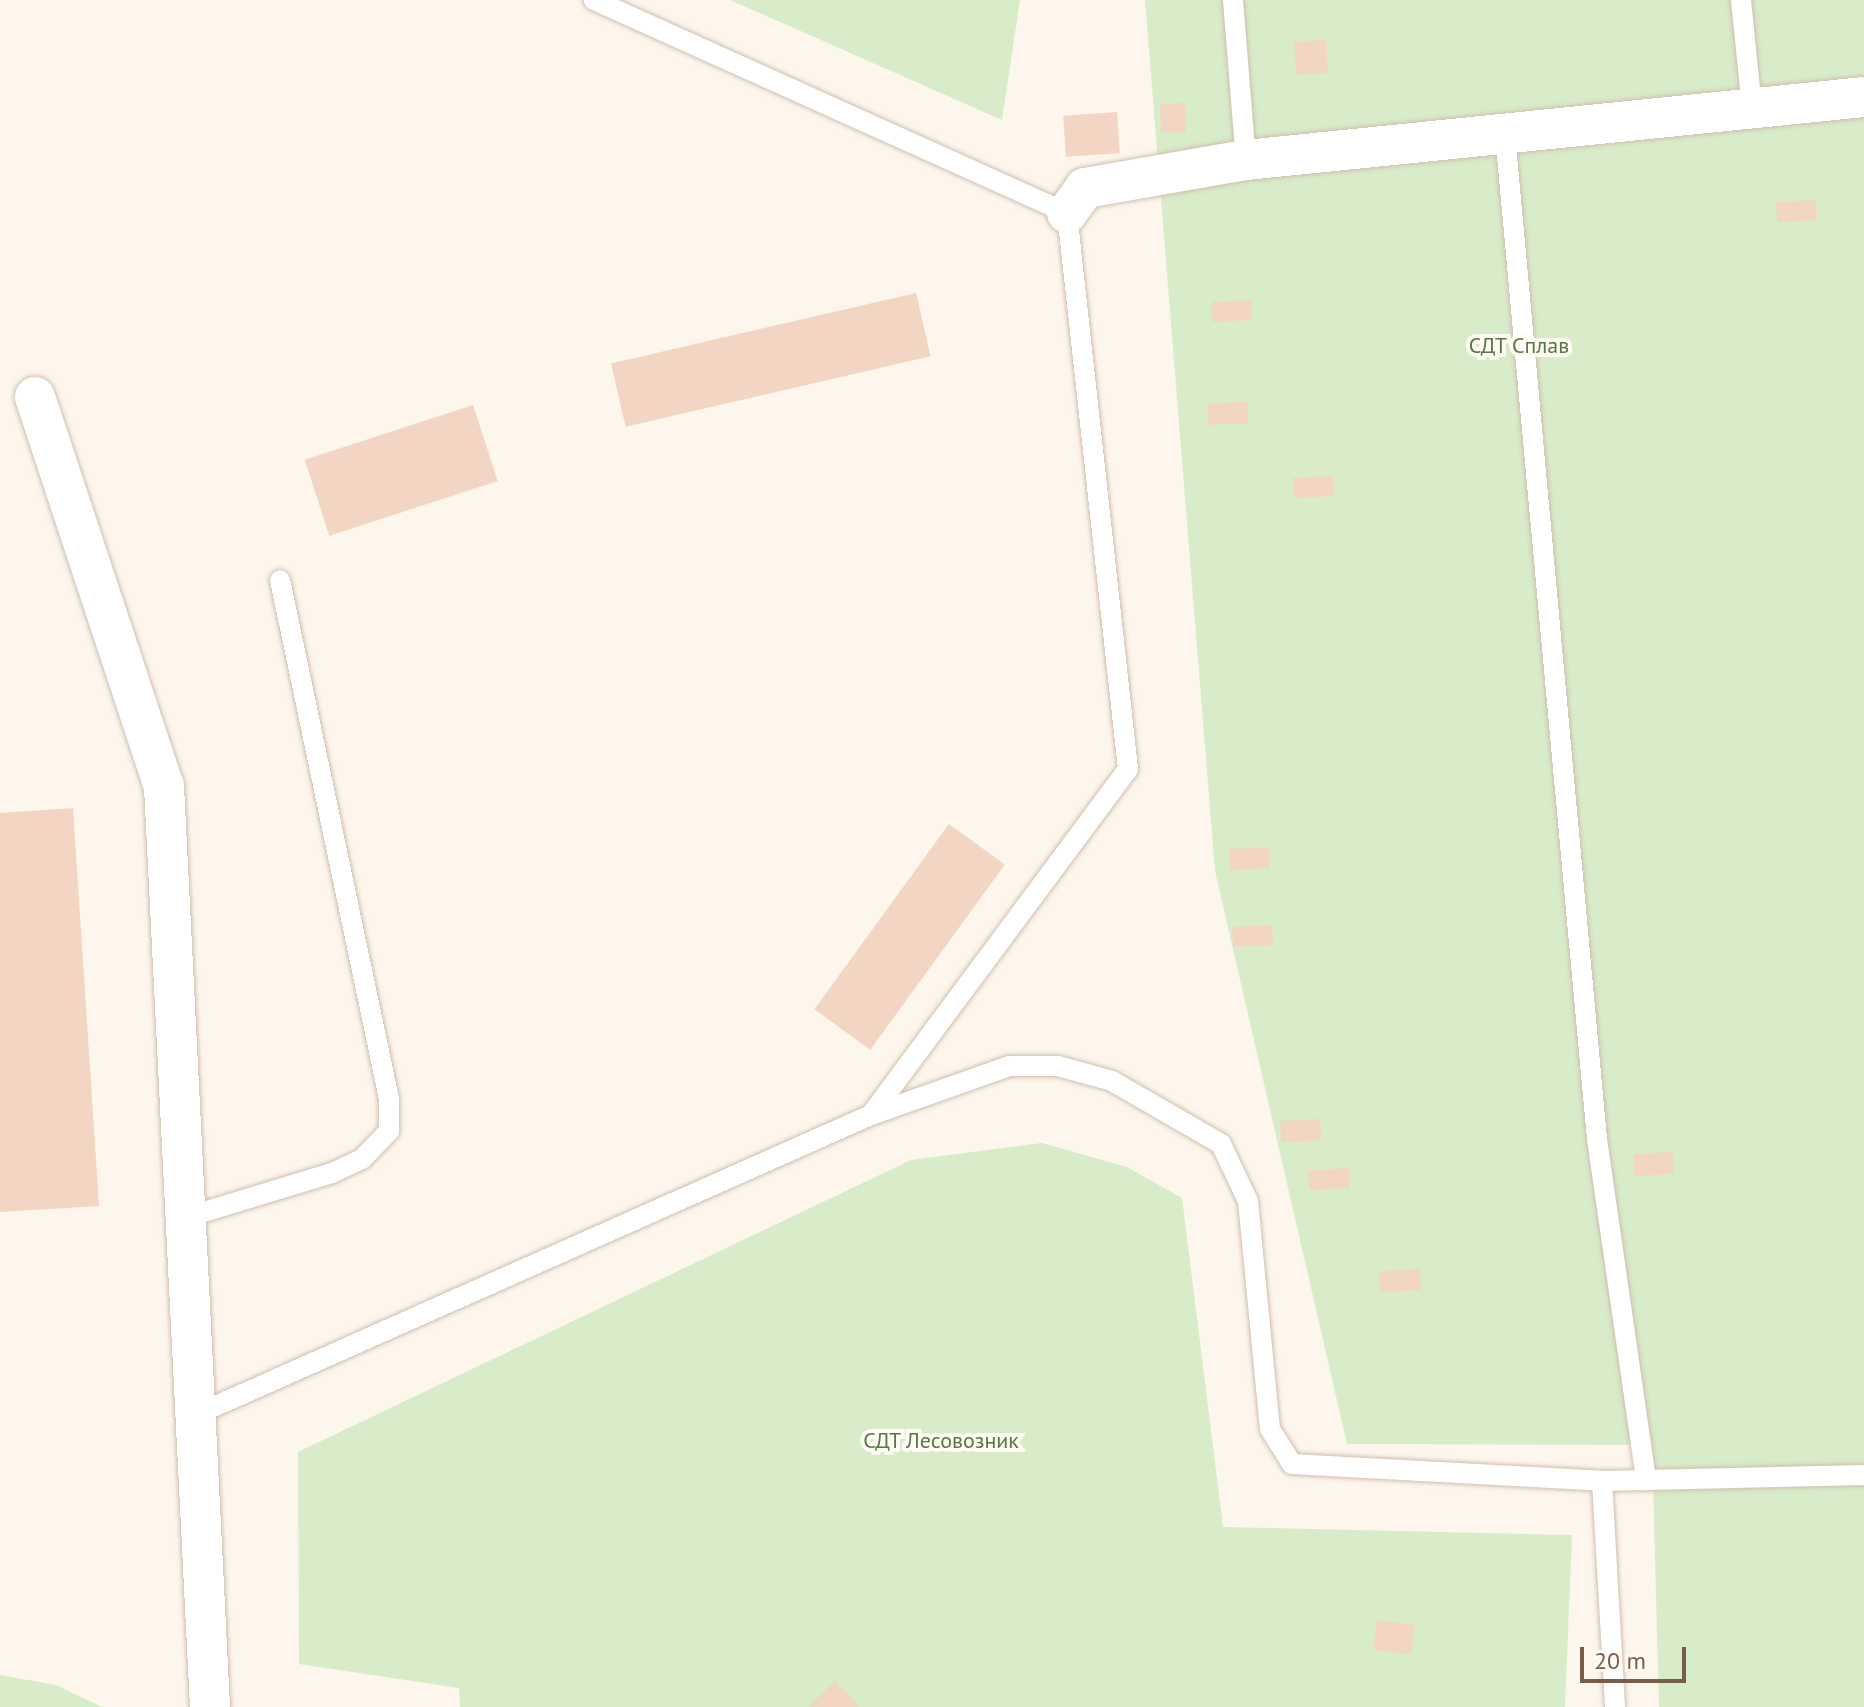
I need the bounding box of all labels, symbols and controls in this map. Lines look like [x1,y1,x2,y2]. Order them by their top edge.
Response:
park label: СДТ Сплав [1468,333,1570,359]
park label: СДТ Лесовозник [863,1428,1019,1454]
scale bar [1584,1631,1690,1681]
text: 20 m [1594,1645,1646,1676]

